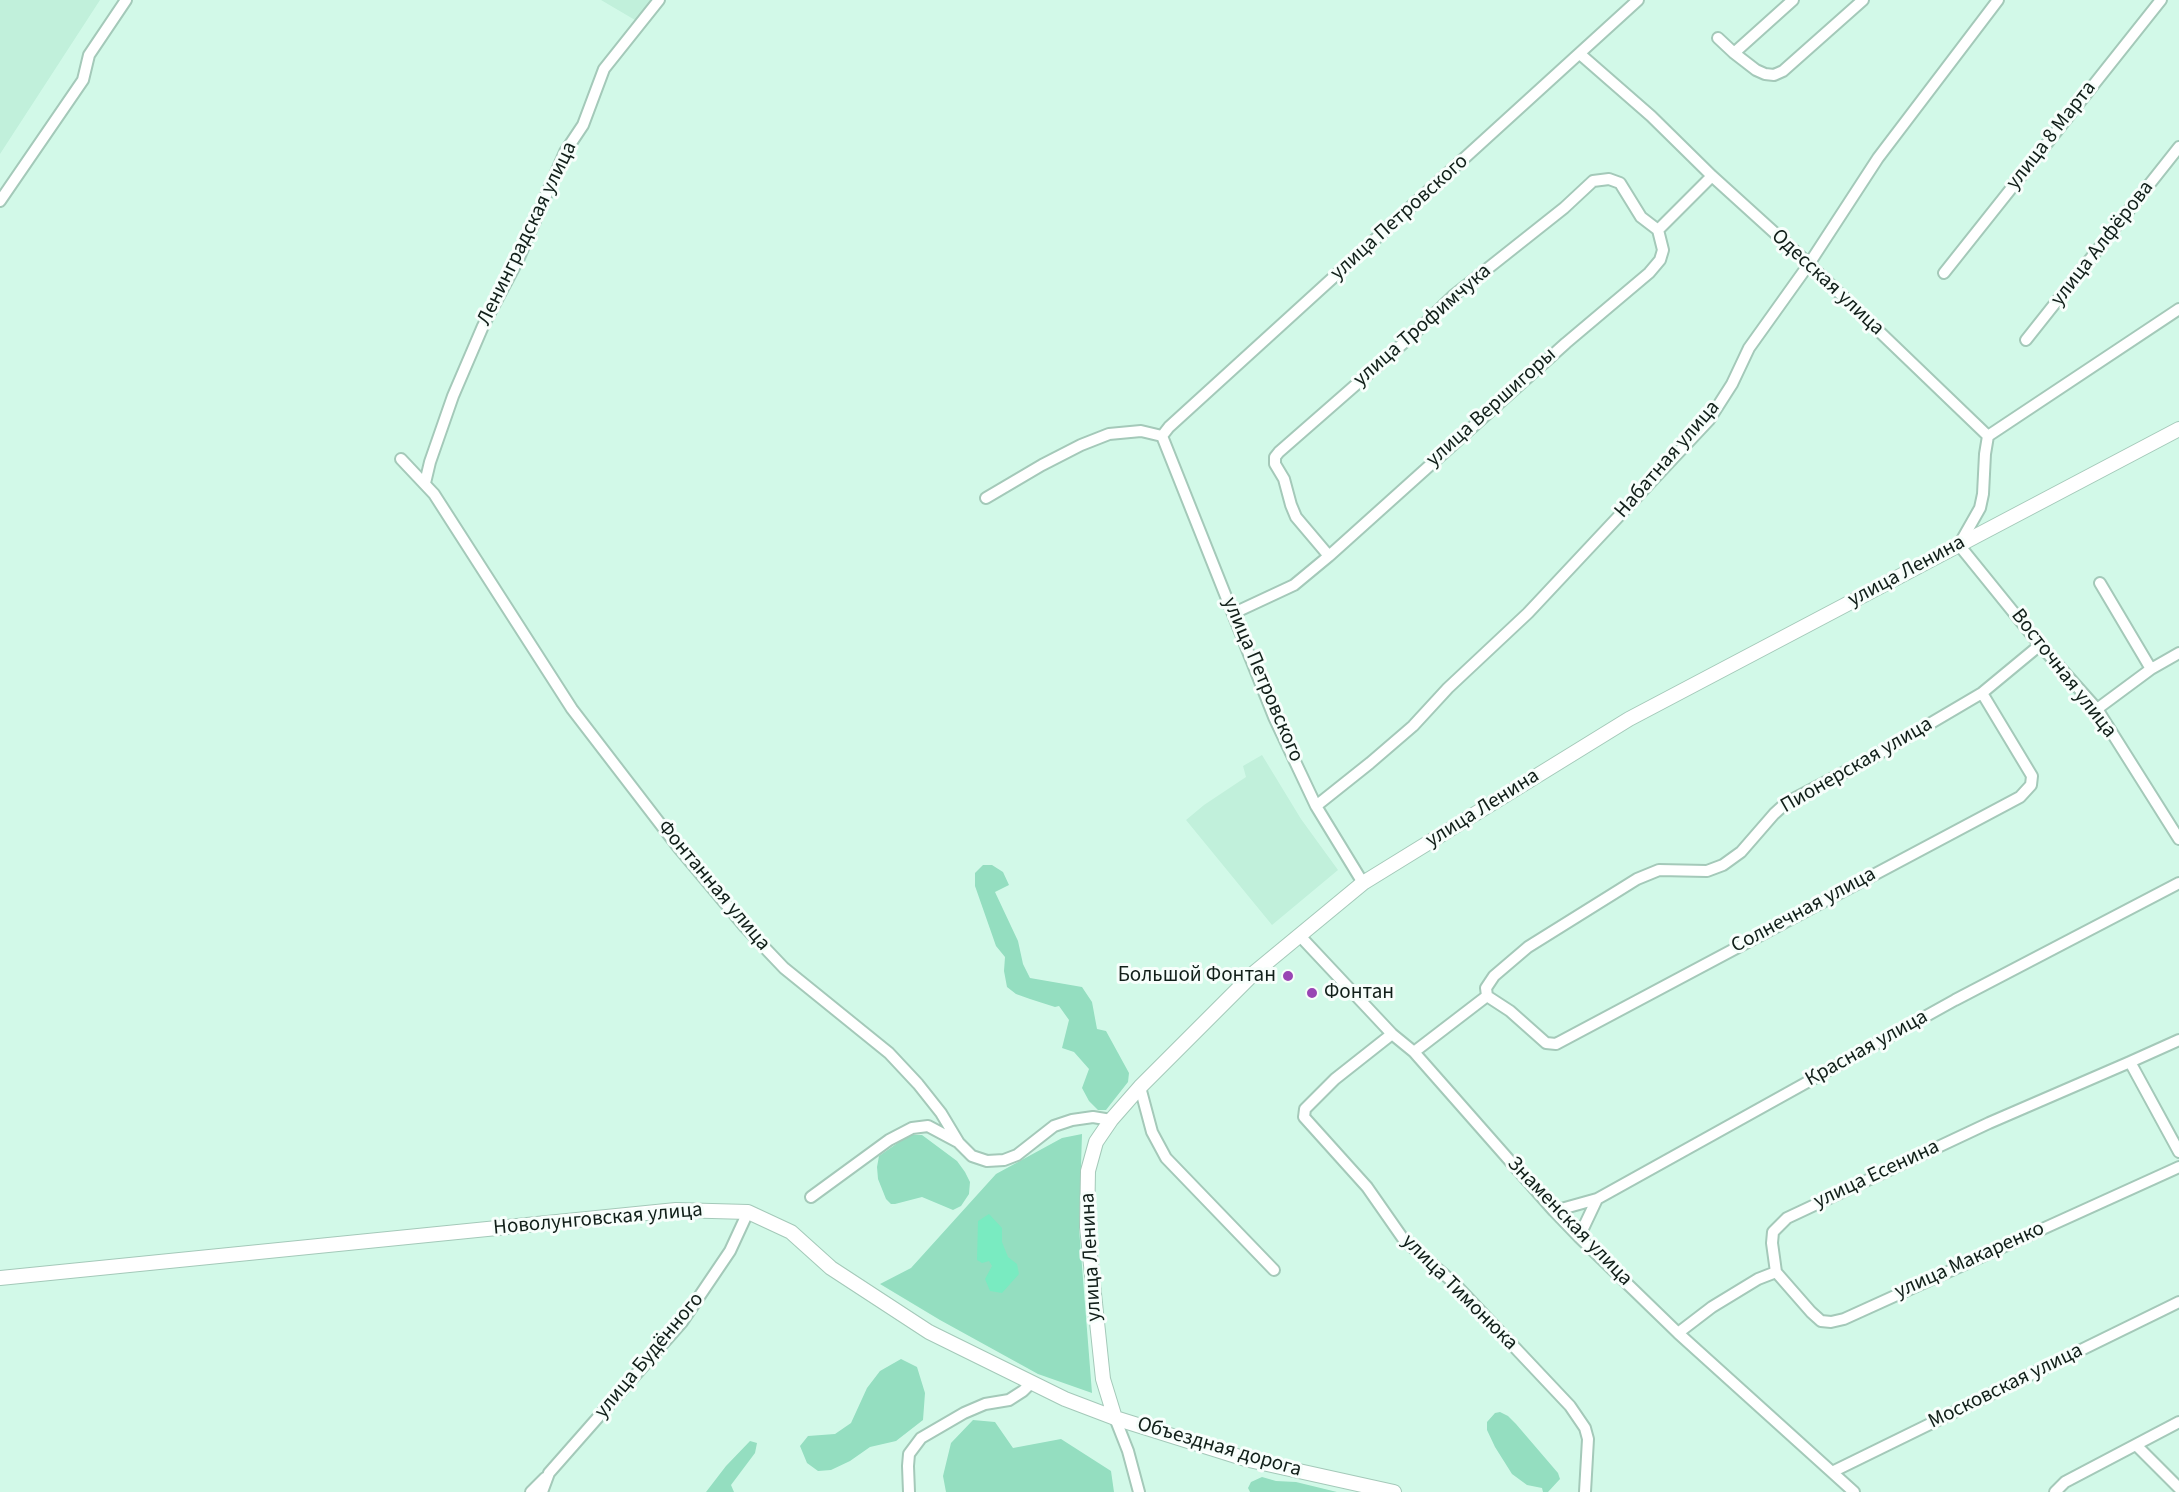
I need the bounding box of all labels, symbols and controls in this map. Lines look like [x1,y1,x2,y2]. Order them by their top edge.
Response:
street label: улица 8 Марта [2002,77,2102,195]
street label: Ленинградская улица [473,138,583,330]
street label: улица Петровского [1326,150,1474,286]
street label: улица Алфёрова [2046,176,2160,312]
street label: Одесская улица [1765,224,1889,342]
street label: улица Трофимчука [1349,259,1497,393]
street label: улица Вершигоры [1422,343,1562,473]
street label: Набатная улица [1610,396,1726,524]
street label: улица Ленина [1844,531,1970,613]
street label: улица Петровского [1216,594,1308,766]
street label: Восточная улица [2005,604,2121,744]
street label: Пионерская улица [1777,712,1937,820]
street label: улица Ленина [1422,764,1544,854]
street label: Фонтанная улица [651,816,775,956]
street label: Солнечная улица [1727,862,1881,960]
place label: Большой Фонтан [1118,963,1276,989]
marker: Большой Фонтан [1281,969,1295,983]
place label: Фонтан [1324,980,1394,1006]
marker: Фонтан [1305,986,1319,1000]
street label: Красная улица [1801,1005,1933,1093]
street label: улица Есенина [1810,1135,1944,1215]
street label: Знаменская улица [1501,1152,1637,1292]
street label: улица Ленина [1076,1192,1108,1322]
street label: Новолунговская улица [492,1198,704,1242]
street label: улица Макаренко [1891,1217,2049,1305]
street label: улица Тимонюка [1396,1230,1522,1356]
street label: улица Будённого [590,1288,710,1424]
street label: Московская улица [1925,1339,2087,1435]
street label: Объездная дорога [1134,1412,1304,1484]

